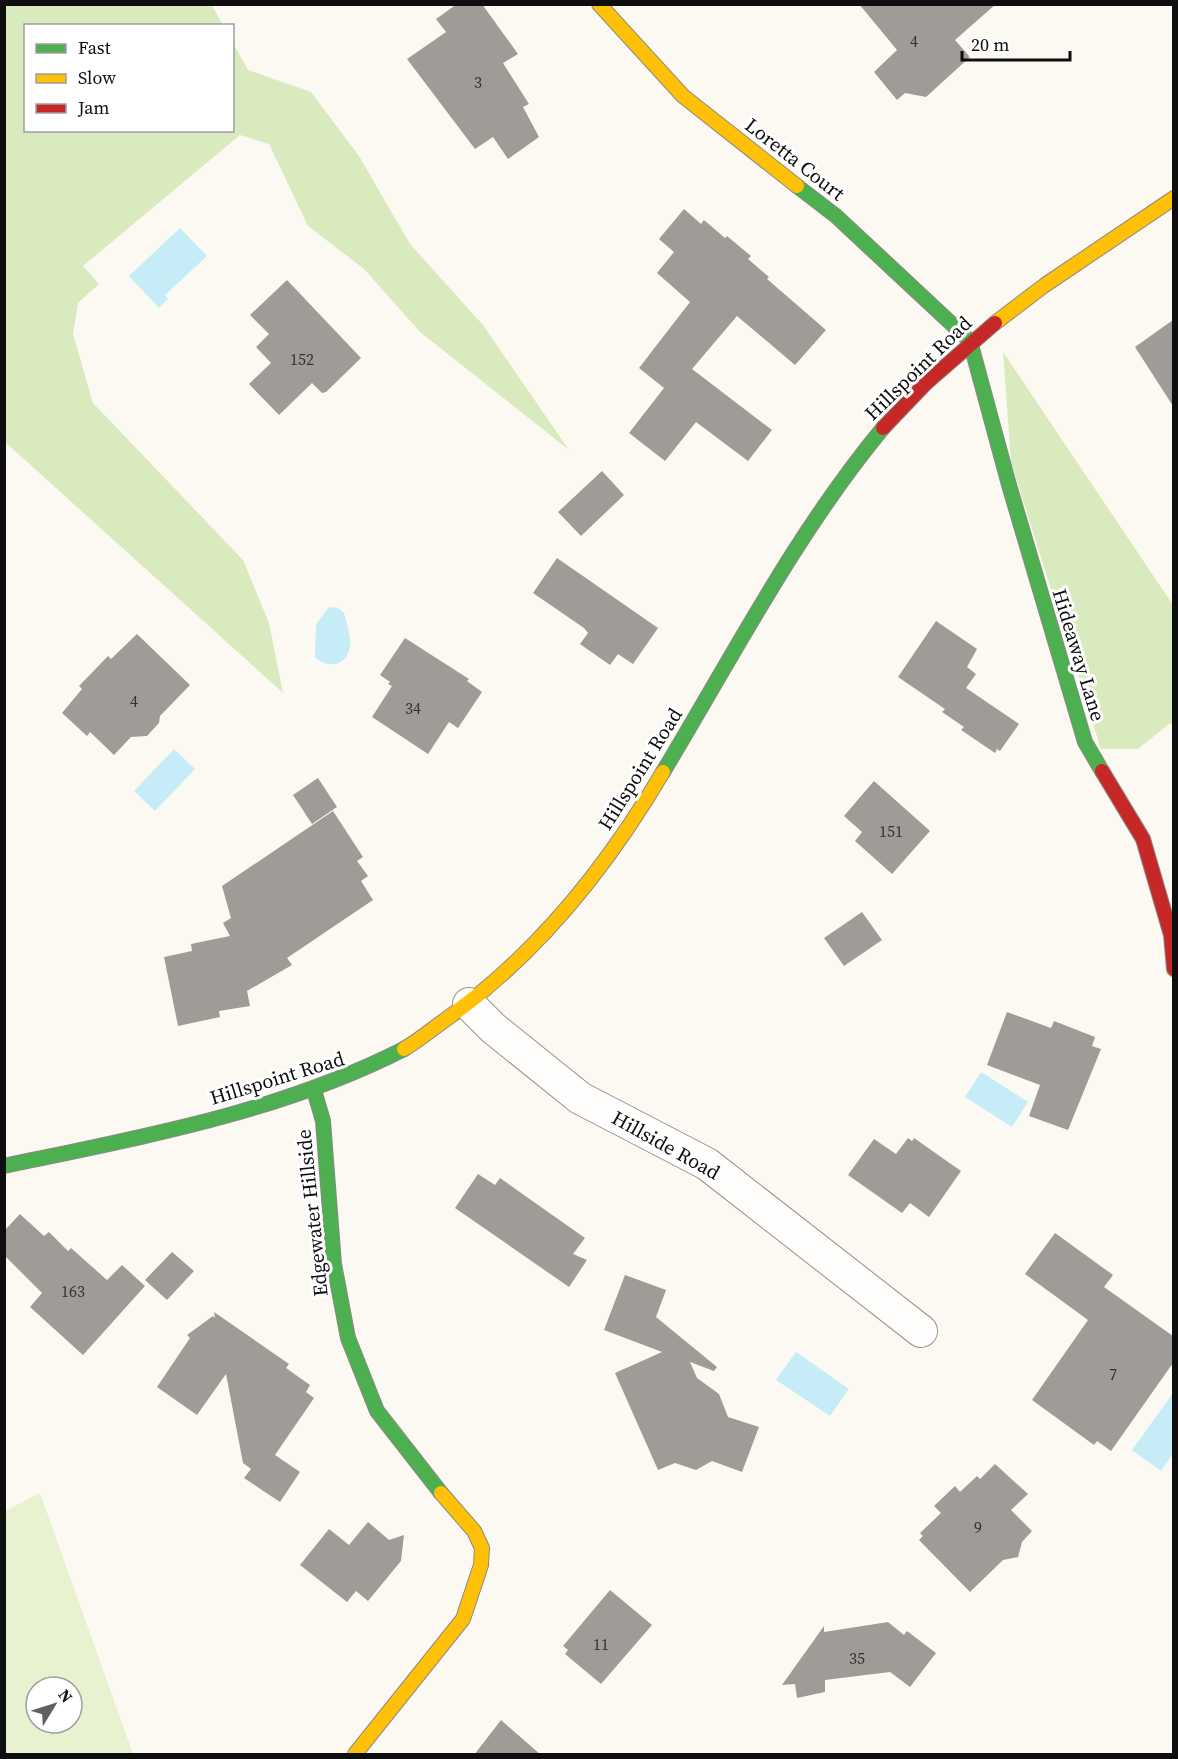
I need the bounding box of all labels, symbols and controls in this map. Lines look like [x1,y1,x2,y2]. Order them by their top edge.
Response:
legend [24,24,234,132]
scale bar [962,24,1070,62]
house number: 4 [910,30,918,52]
text: 20 m [971,32,1009,57]
text: Fast [78,35,111,60]
text: Slow [78,65,116,90]
house number: 3 [474,71,482,93]
text: Jam [77,95,110,120]
street label: Loretta Court [739,111,851,207]
street label: Hillspoint Road [858,309,978,426]
house number: 152 [290,348,314,370]
street label: Hideaway Lane [1046,585,1112,725]
house number: 4 [130,690,138,712]
house number: 34 [405,697,421,719]
street label: Hillspoint Road [591,702,689,835]
house number: 151 [879,820,903,842]
street label: Hillspoint Road [206,1044,348,1112]
street label: Hillside Road [607,1104,726,1187]
street label: Edgewater Hillside [289,1128,335,1298]
house number: 163 [61,1280,85,1302]
house number: 7 [1109,1363,1117,1385]
house number: 9 [974,1516,982,1538]
house number: 11 [593,1633,609,1655]
house number: 35 [849,1647,865,1669]
north arrow [24,1675,84,1735]
text: N [54,1684,78,1707]

